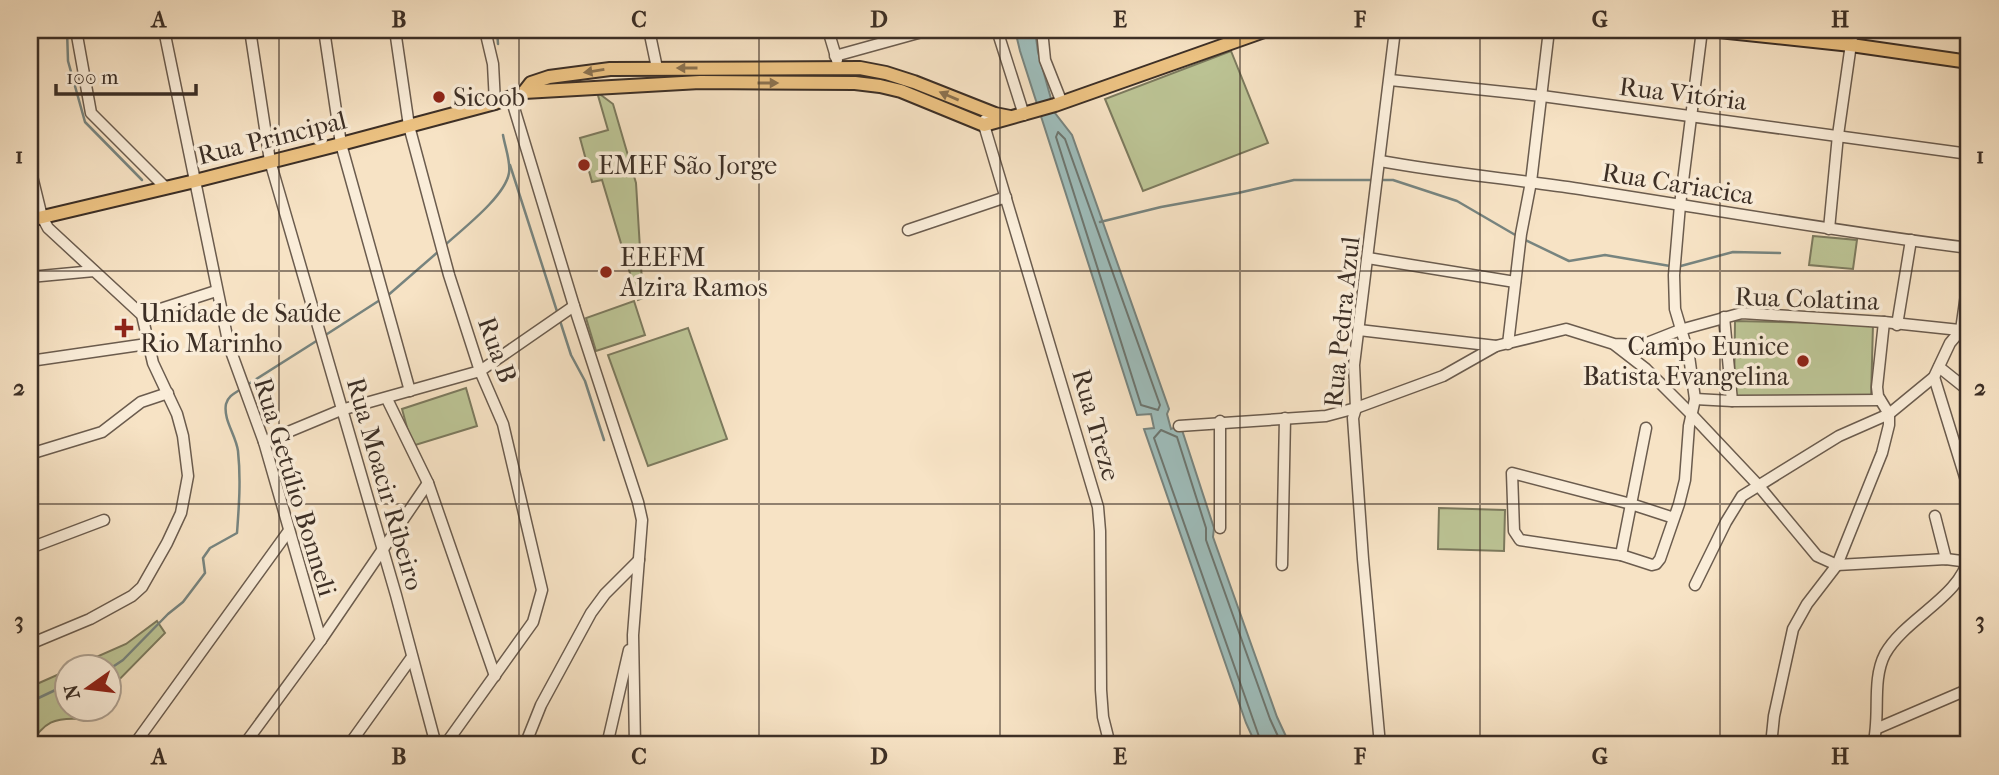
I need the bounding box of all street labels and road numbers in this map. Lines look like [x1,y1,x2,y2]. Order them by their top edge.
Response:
street label: Rua Vitória [1618,71,1749,117]
street label: Rua Principal [194,104,350,172]
street label: Rua Cariacica [1600,157,1757,211]
street label: Rua Pedra Azul [1318,235,1366,409]
street label: Rua Colatina [1734,281,1881,317]
street label: Rua B [471,313,523,387]
street label: Rua Treze [1065,366,1127,484]
street label: Rua Getúlio Bonneli [247,374,343,600]
street label: Rua Moacir Ribeiro [340,374,430,594]

